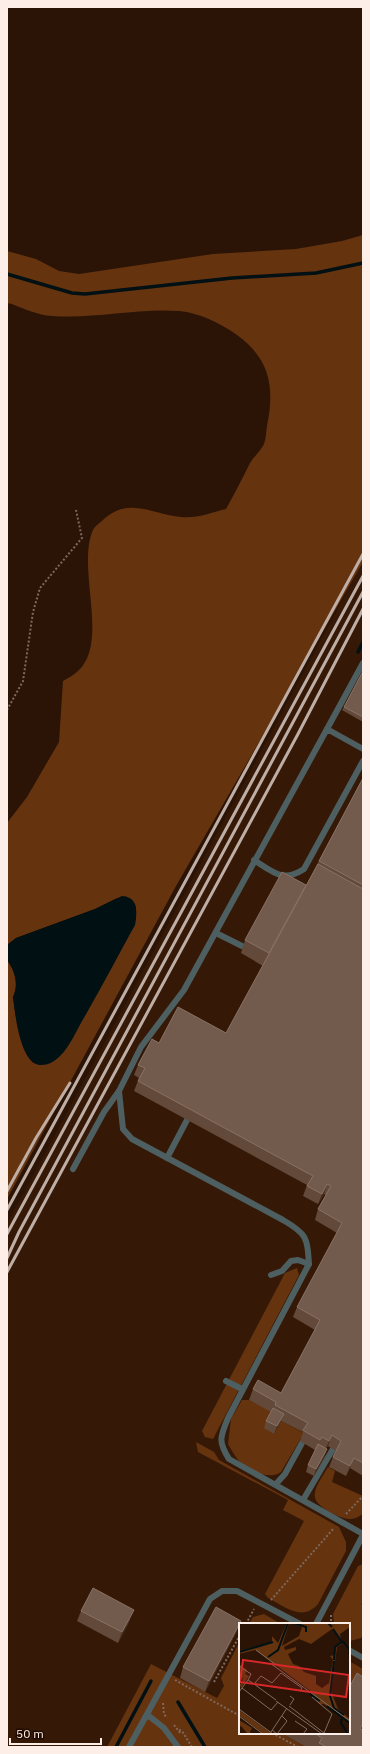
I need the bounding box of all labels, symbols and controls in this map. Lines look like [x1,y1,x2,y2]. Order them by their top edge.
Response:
inset map [239,1623,350,1734]
scale bar [10,1720,101,1746]
text: 50 m [16,1726,44,1741]

